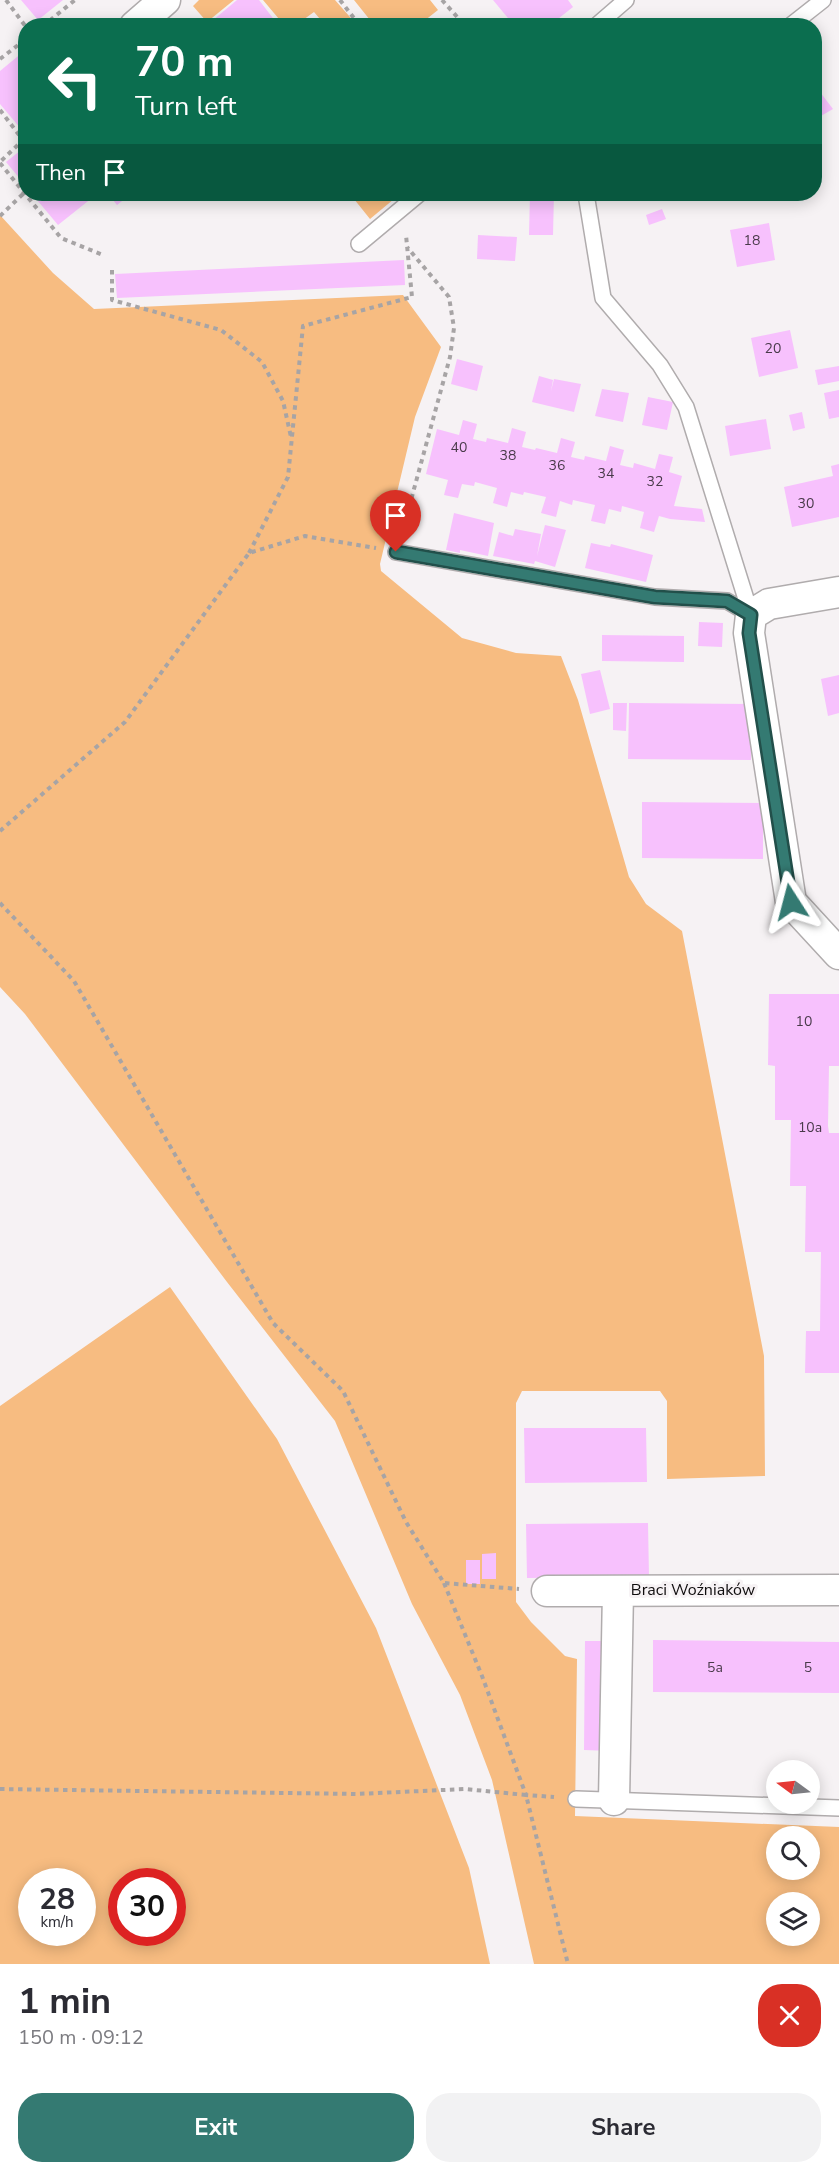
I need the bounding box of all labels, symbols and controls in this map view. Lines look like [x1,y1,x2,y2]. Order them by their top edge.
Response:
text: 70 m [135,34,234,91]
icon: left [36,42,114,120]
text: Turn left [135,88,236,125]
icon: arrive [98,156,131,189]
text: Then [36,158,86,188]
house number: 18 [744,231,760,250]
house number: 20 [765,339,781,358]
house number: 40 [451,438,467,457]
house number: 38 [500,446,516,465]
house number: 36 [549,456,565,475]
house number: 34 [598,464,614,483]
house number: 32 [647,472,663,491]
pin [370,490,421,552]
house number: 30 [798,494,814,513]
icon: arrive [379,499,412,532]
position arrow [759,870,823,934]
house number: 10 [796,1012,812,1031]
house number: 10a [798,1118,822,1137]
street label: Braci Woźniaków [631,1579,756,1601]
house number: 5a [707,1658,723,1677]
house number: 5 [804,1658,812,1677]
north arrow [766,1760,820,1814]
map controls [766,1760,820,1946]
button: search [766,1826,820,1880]
speed limit sign: 30 [108,1868,186,1946]
text: 28 [39,1879,75,1920]
button: layers [766,1892,820,1946]
text: km/h [40,1912,74,1932]
text: 1 min [18,1977,111,2026]
button: close [758,1984,821,2047]
text: 150 m · 09:12 [18,2024,144,2051]
button: Exit [18,2093,414,2162]
button: Share [426,2093,821,2162]

